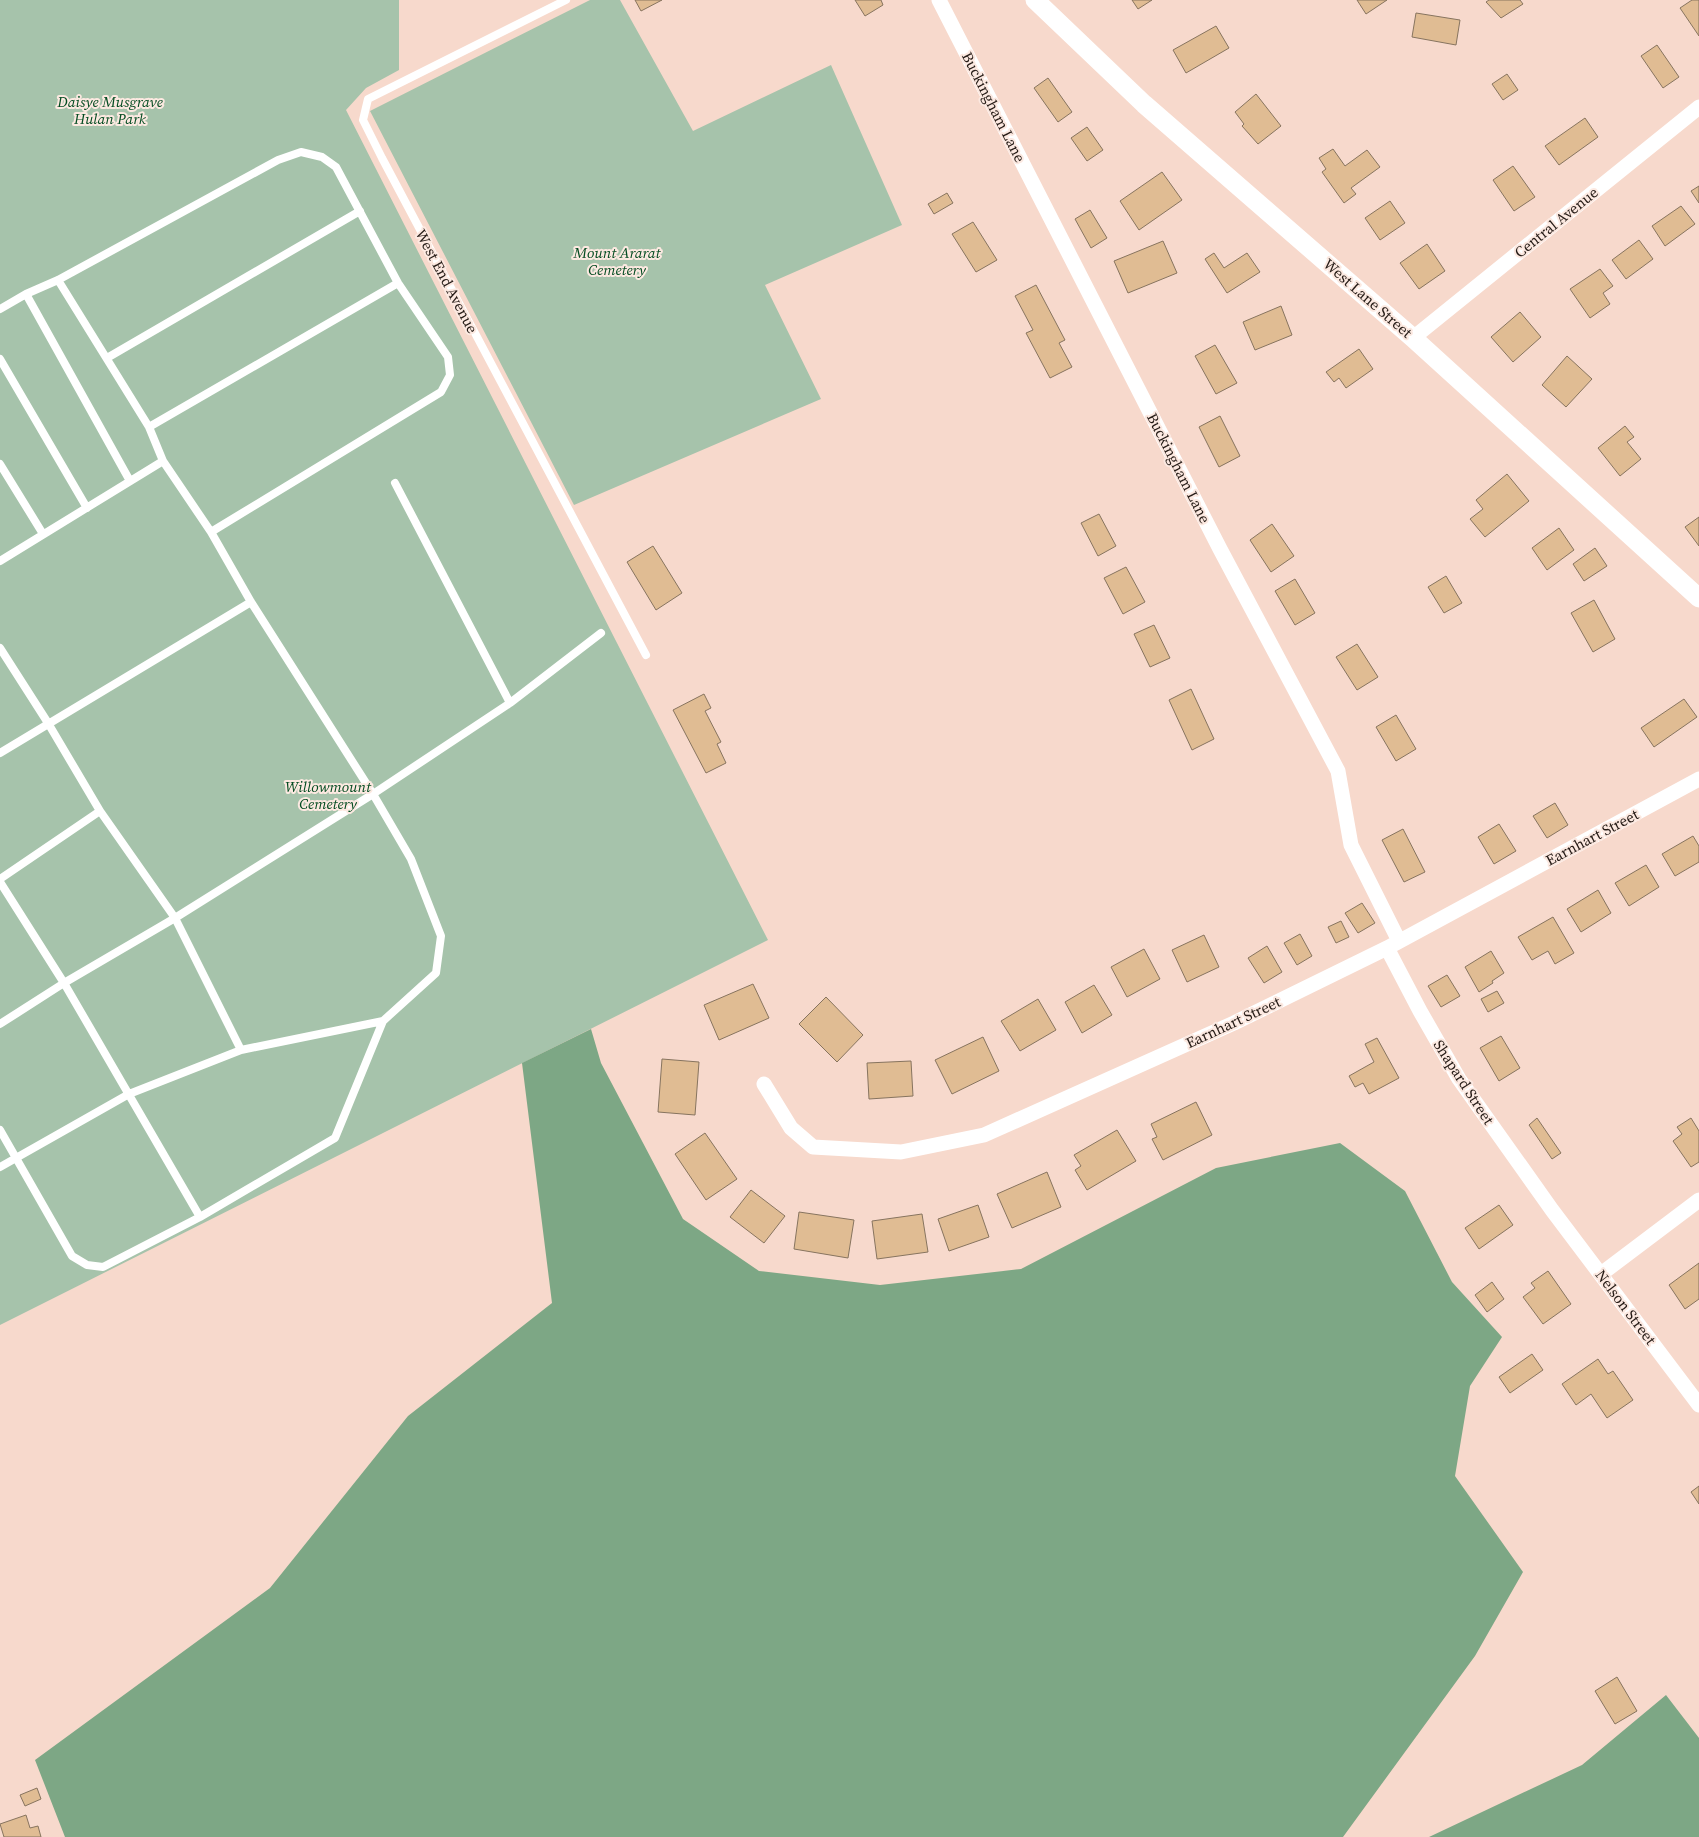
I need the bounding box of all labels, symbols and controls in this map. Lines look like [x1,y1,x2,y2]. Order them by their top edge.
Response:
street label: Buckingham Lane [957,48,1031,166]
park label: Daisye Musgrave Hulan Park [56,91,163,129]
street label: Central Avenue [1510,182,1603,262]
street label: West End Avenue [411,225,483,337]
park label: Mount Ararat Cemetery [573,242,662,280]
street label: West Lane Street [1319,254,1417,343]
street label: Buckingham Lane [1142,409,1216,527]
park label: Willowmount Cemetery [285,776,372,814]
street label: Earnhart Street [1542,804,1642,870]
street label: Earnhart Street [1182,991,1284,1053]
street label: Shapard Street [1429,1036,1499,1129]
street label: Nelson Street [1591,1265,1661,1349]

